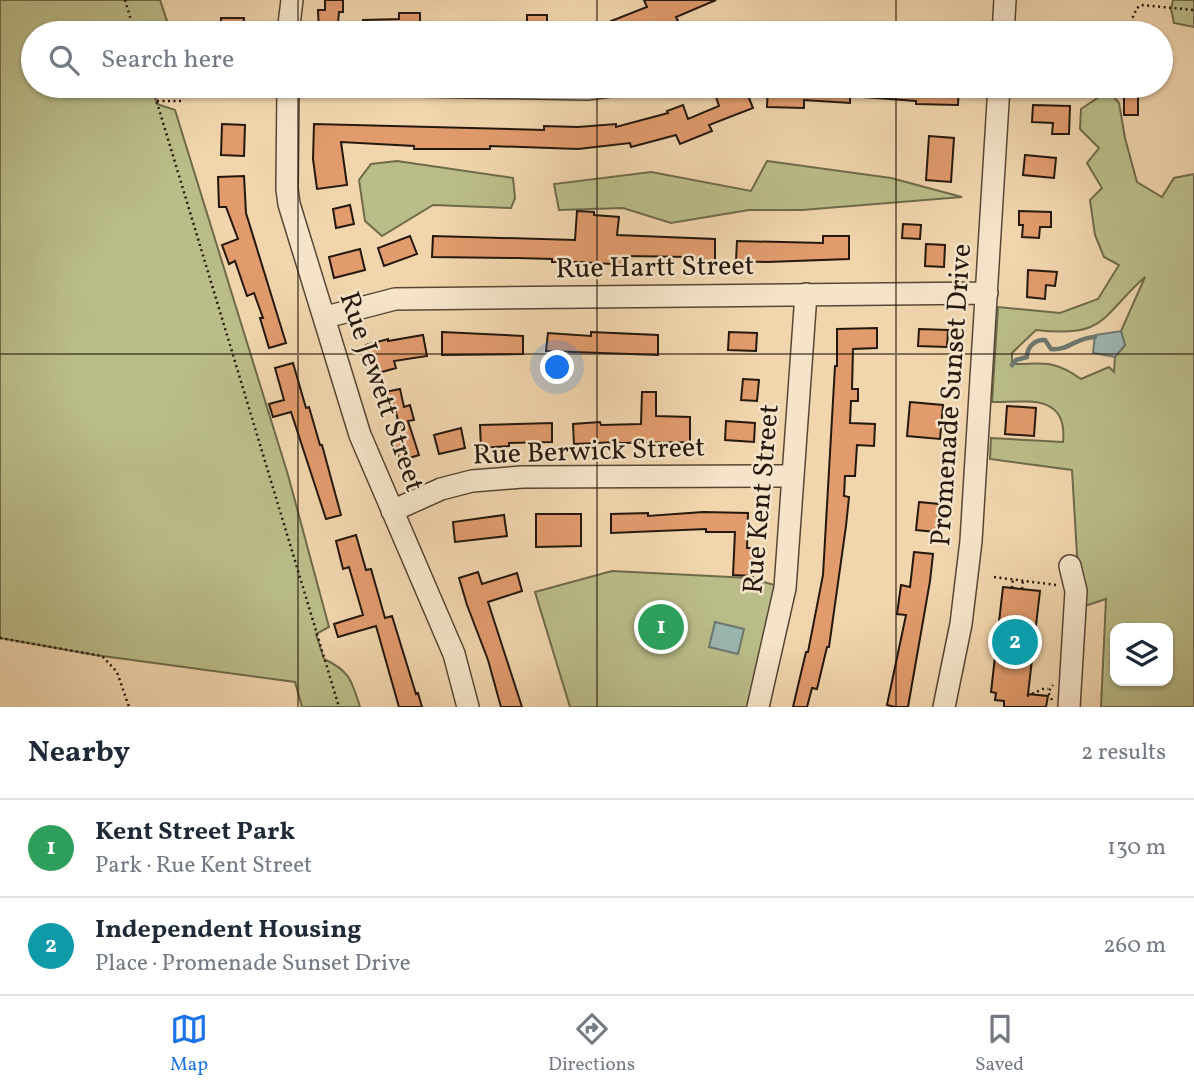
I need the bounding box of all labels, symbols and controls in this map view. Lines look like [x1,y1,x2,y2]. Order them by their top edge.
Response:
search box [21,21,1173,98]
icon: search [45,41,83,79]
text: Search here [101,42,234,78]
street label: Promenade Sunset Drive [922,242,982,548]
street label: Rue Hartt Street [555,247,755,289]
street label: Rue Jewett Street [329,287,433,497]
your location [540,350,574,384]
street label: Rue Kent Street [734,402,790,596]
street label: Rue Berwick Street [472,428,706,476]
pin: 1 [638,601,684,653]
pin: 2 [992,616,1038,668]
map controls [1110,623,1173,686]
button: layers [1110,623,1173,686]
text: Nearby [28,732,130,774]
text: 2 results [1081,737,1166,769]
text: Kent Street Park [95,814,295,850]
text: 1 [46,832,56,864]
text: 130 m [1107,832,1166,864]
text: Park · Rue Kent Street [95,850,312,882]
text: Independent Housing [95,912,362,948]
text: 2 [45,930,57,962]
text: 260 m [1103,930,1166,962]
text: Place · Promenade Sunset Drive [95,948,411,980]
tab: Map [170,1010,208,1078]
tab: Directions [548,1010,635,1078]
tab: Saved [975,1010,1024,1078]

